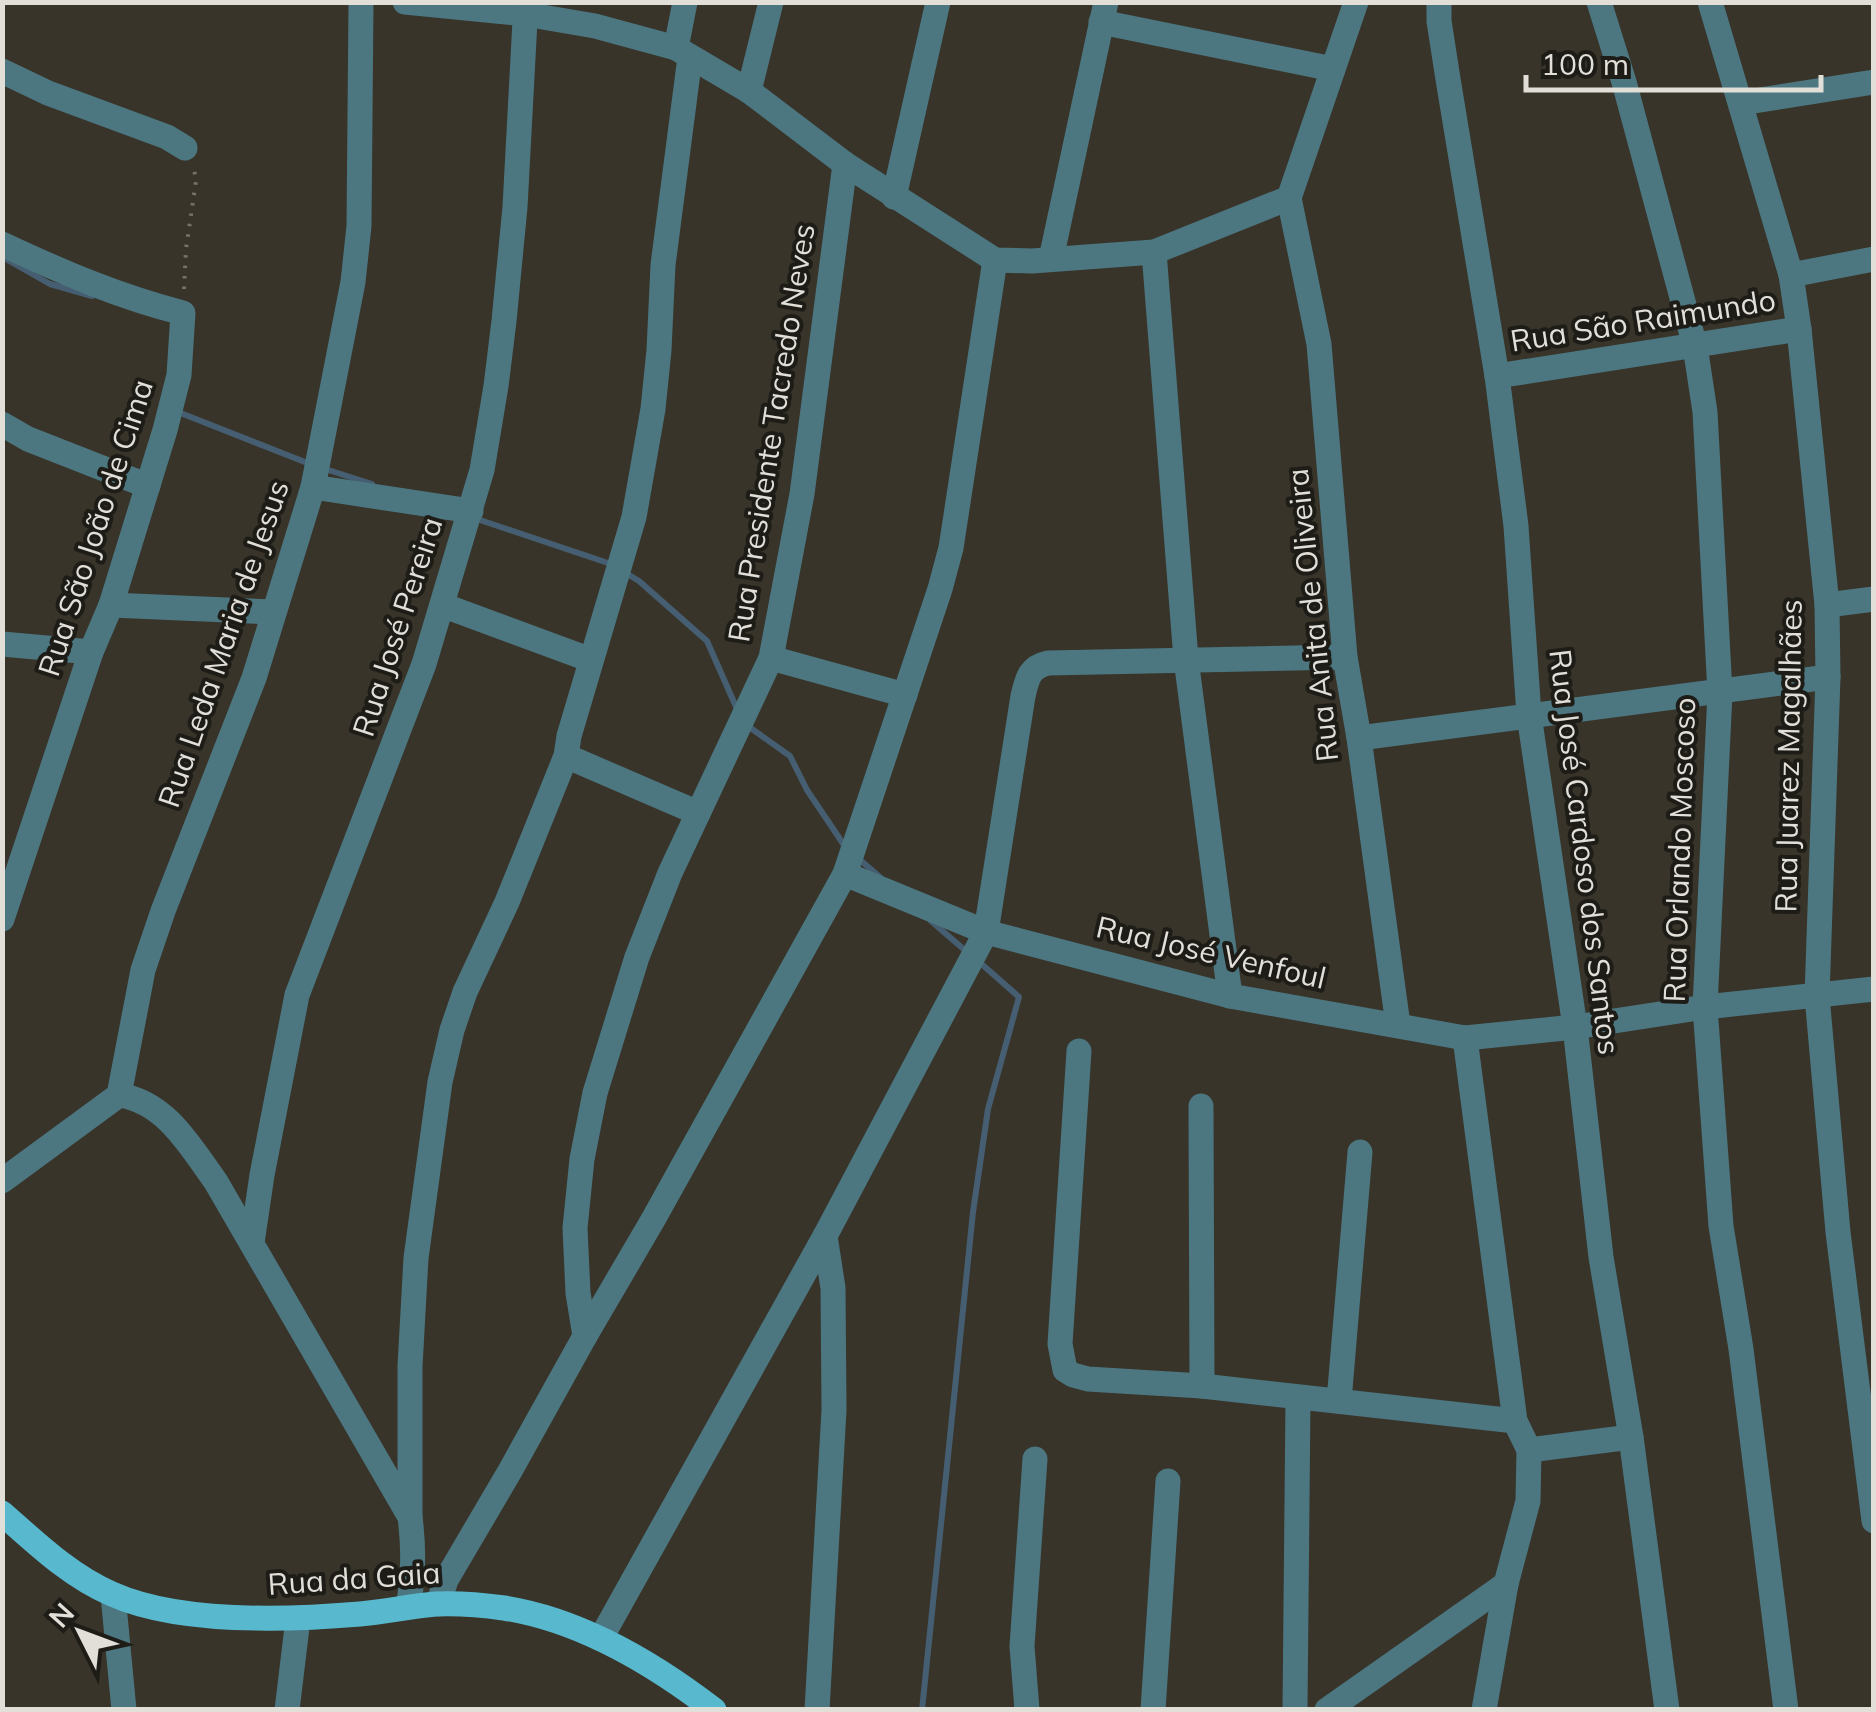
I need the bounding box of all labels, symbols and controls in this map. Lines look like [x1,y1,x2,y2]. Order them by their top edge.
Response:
scale bar [1526,30,1821,92]
text: 100 m [1541,45,1629,83]
street label: Rua Presidente Tacredo Neves [719,221,823,645]
street label: Rua São Raimundo [1508,280,1778,360]
street label: Rua São João de Cima [29,375,161,681]
street label: Rua Anita de Oliveira [1278,467,1346,764]
street label: Rua Leda Maria de Jesus [149,475,297,812]
street label: Rua José Pereira [344,512,450,741]
street label: Rua Juarez Magalhães [1766,599,1810,913]
street label: Rua José Cardoso dos Santos [1541,647,1629,1057]
street label: Rua Orlando Moscoso [1655,697,1703,1003]
street label: Rua José Venfoul [1093,907,1330,997]
street label: Rua da Gaia [266,1553,441,1603]
north arrow [30,1582,130,1682]
text: N [41,1595,81,1635]

